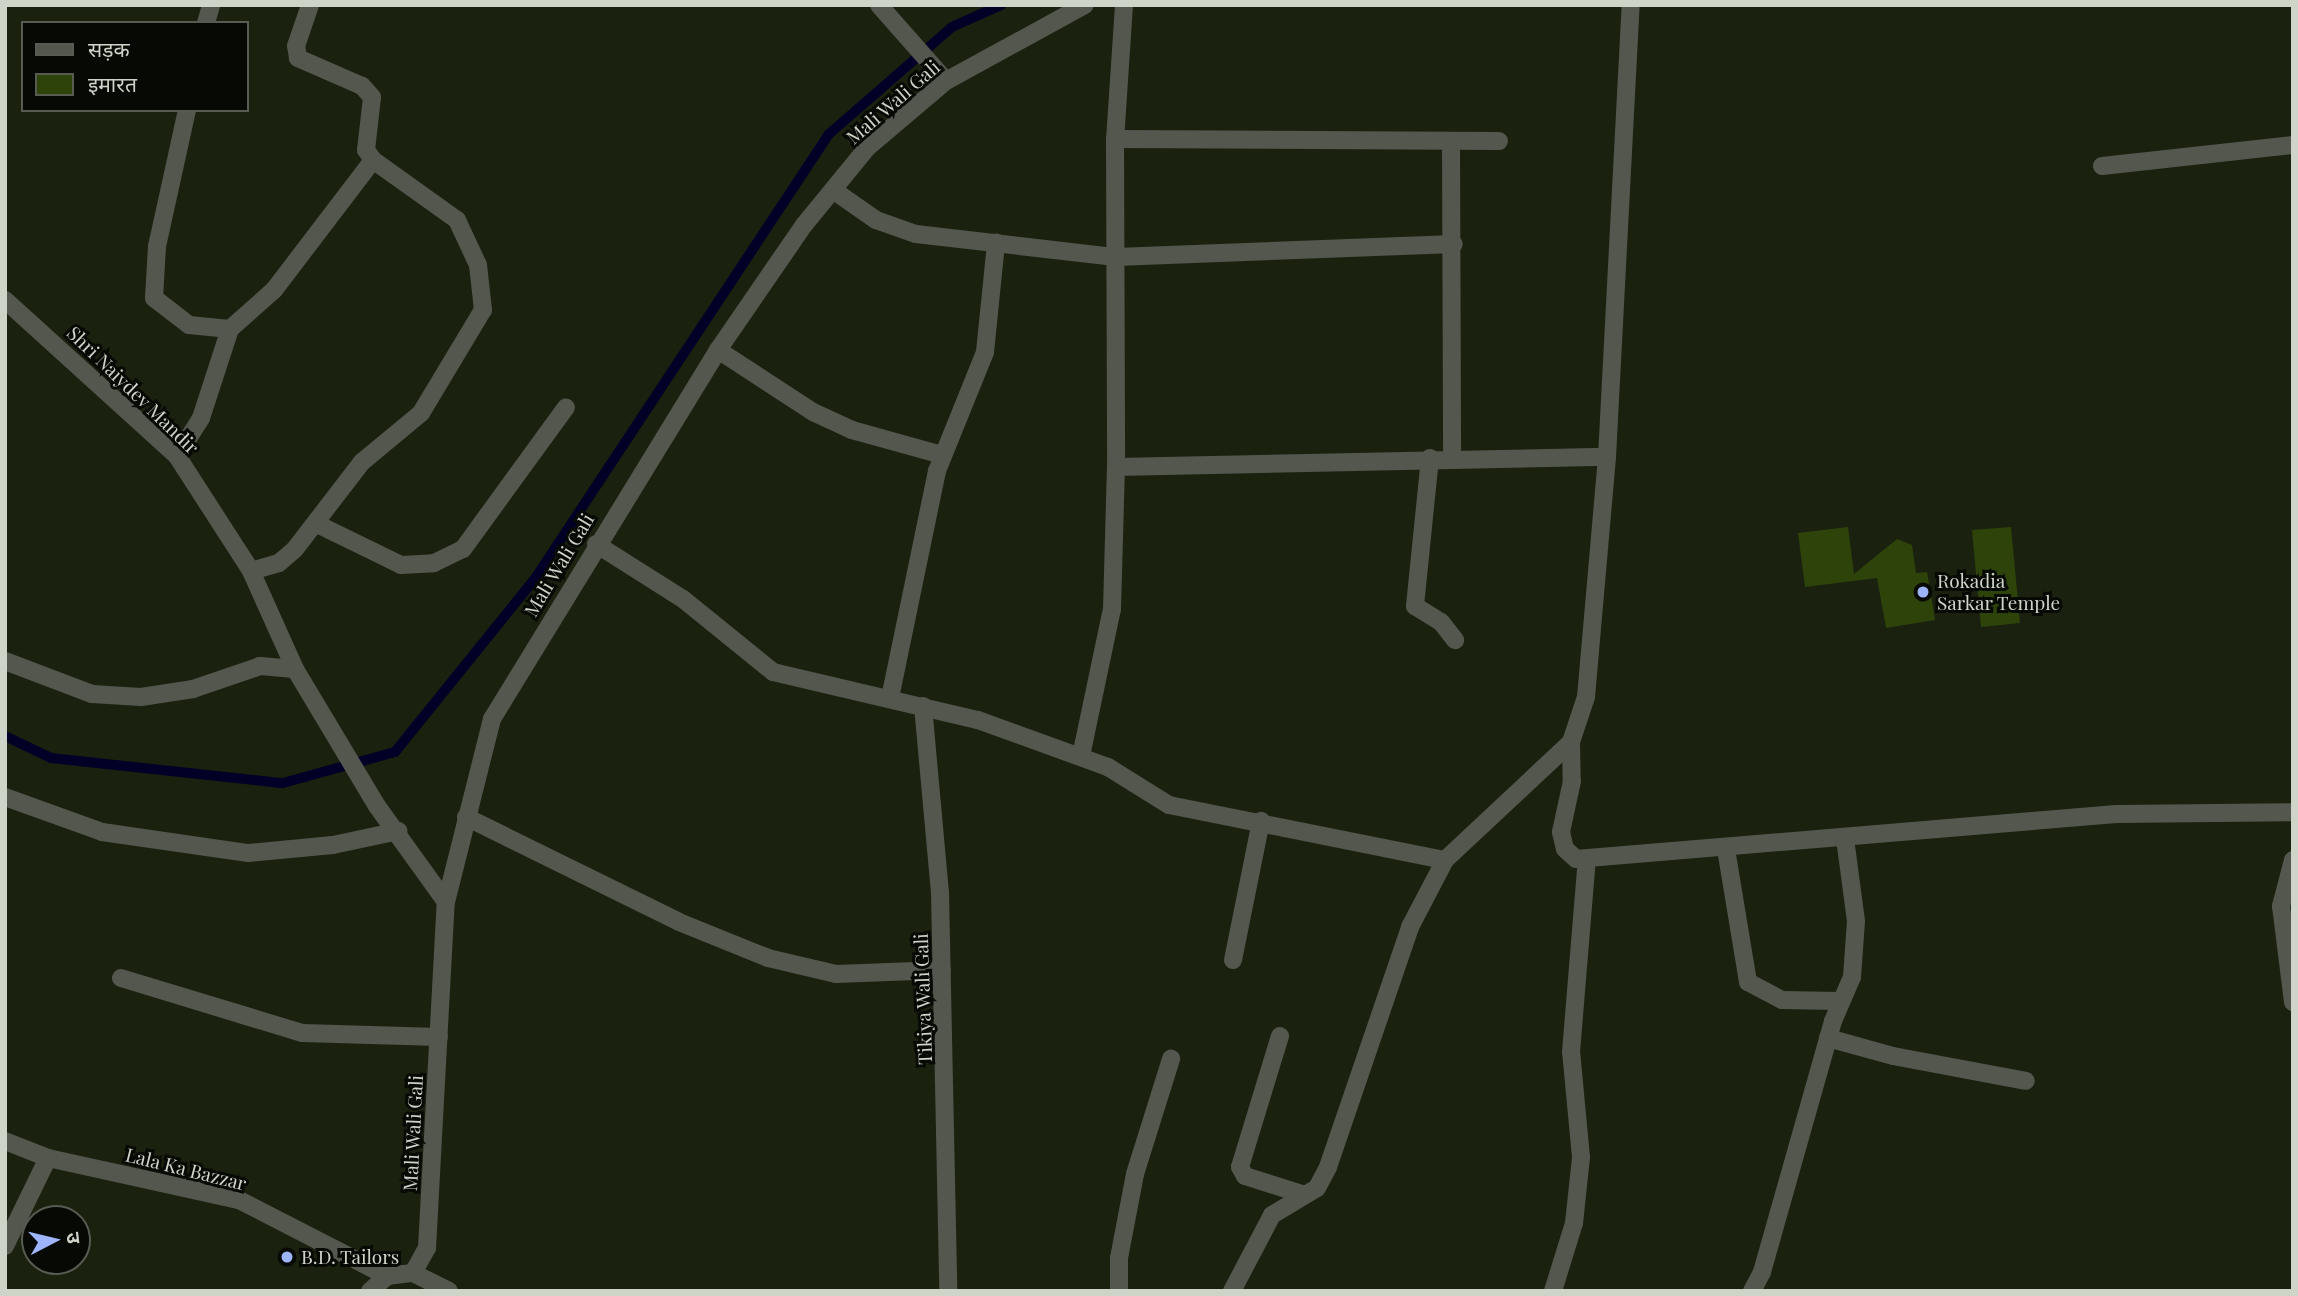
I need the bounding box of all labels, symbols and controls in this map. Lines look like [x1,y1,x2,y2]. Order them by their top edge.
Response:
legend [21,21,248,112]
text: सड़क [88,34,130,62]
street label: Mali Wali Gali [841,55,945,149]
text: इमारत [88,69,137,97]
street label: Shri Naiydev Mandir [62,321,204,459]
street label: Mali Wali Gali [519,509,599,621]
place label: Rokadia Sarkar Temple [1937,570,2061,614]
marker: Rokadia Sarkar Temple [1915,584,1931,600]
street label: Tikiya Wali Gali [909,933,937,1065]
street label: Mali Wali Gali [399,1074,427,1192]
street label: Lala Ka Bazzar [123,1143,249,1195]
north arrow [21,1205,91,1275]
text: उ [61,1231,88,1245]
place label: B.D. Tailors [301,1246,400,1268]
marker: B.D. Tailors [279,1249,295,1265]

